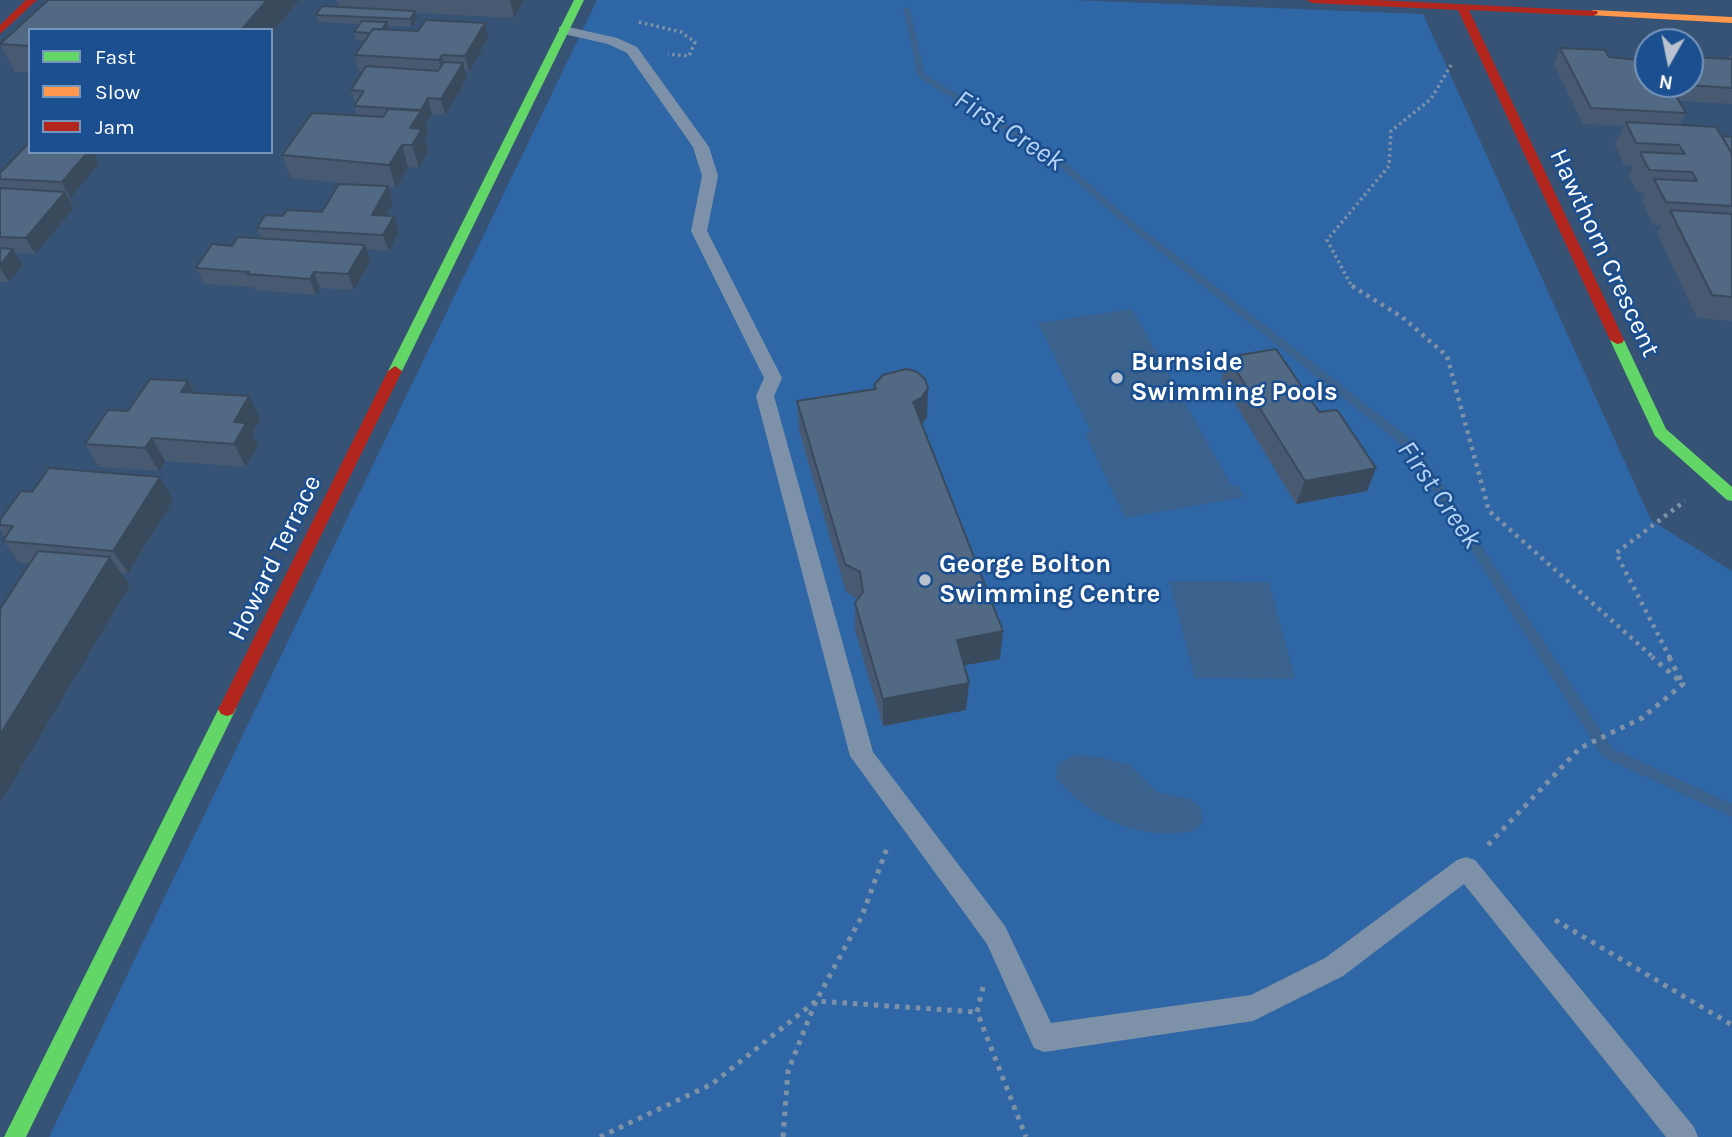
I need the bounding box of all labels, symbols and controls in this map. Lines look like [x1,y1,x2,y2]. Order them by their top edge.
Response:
legend [28,28,273,154]
north arrow [1634,28,1704,98]
text: Fast [95,45,136,69]
text: N [1658,70,1674,94]
text: Slow [95,80,140,104]
water label: First Creek [948,83,1070,179]
text: Jam [95,115,135,139]
street label: Hawthorn Crescent [1542,144,1666,362]
place label: Burnside Swimming Pools [1131,347,1338,408]
marker: Burnside Swimming Pools [1109,370,1125,386]
water label: First Creek [1390,434,1488,556]
street label: Howard Terrace [222,470,328,646]
place label: George Bolton Swimming Centre [939,549,1160,610]
marker: George Bolton Swimming Centre [917,572,933,588]

